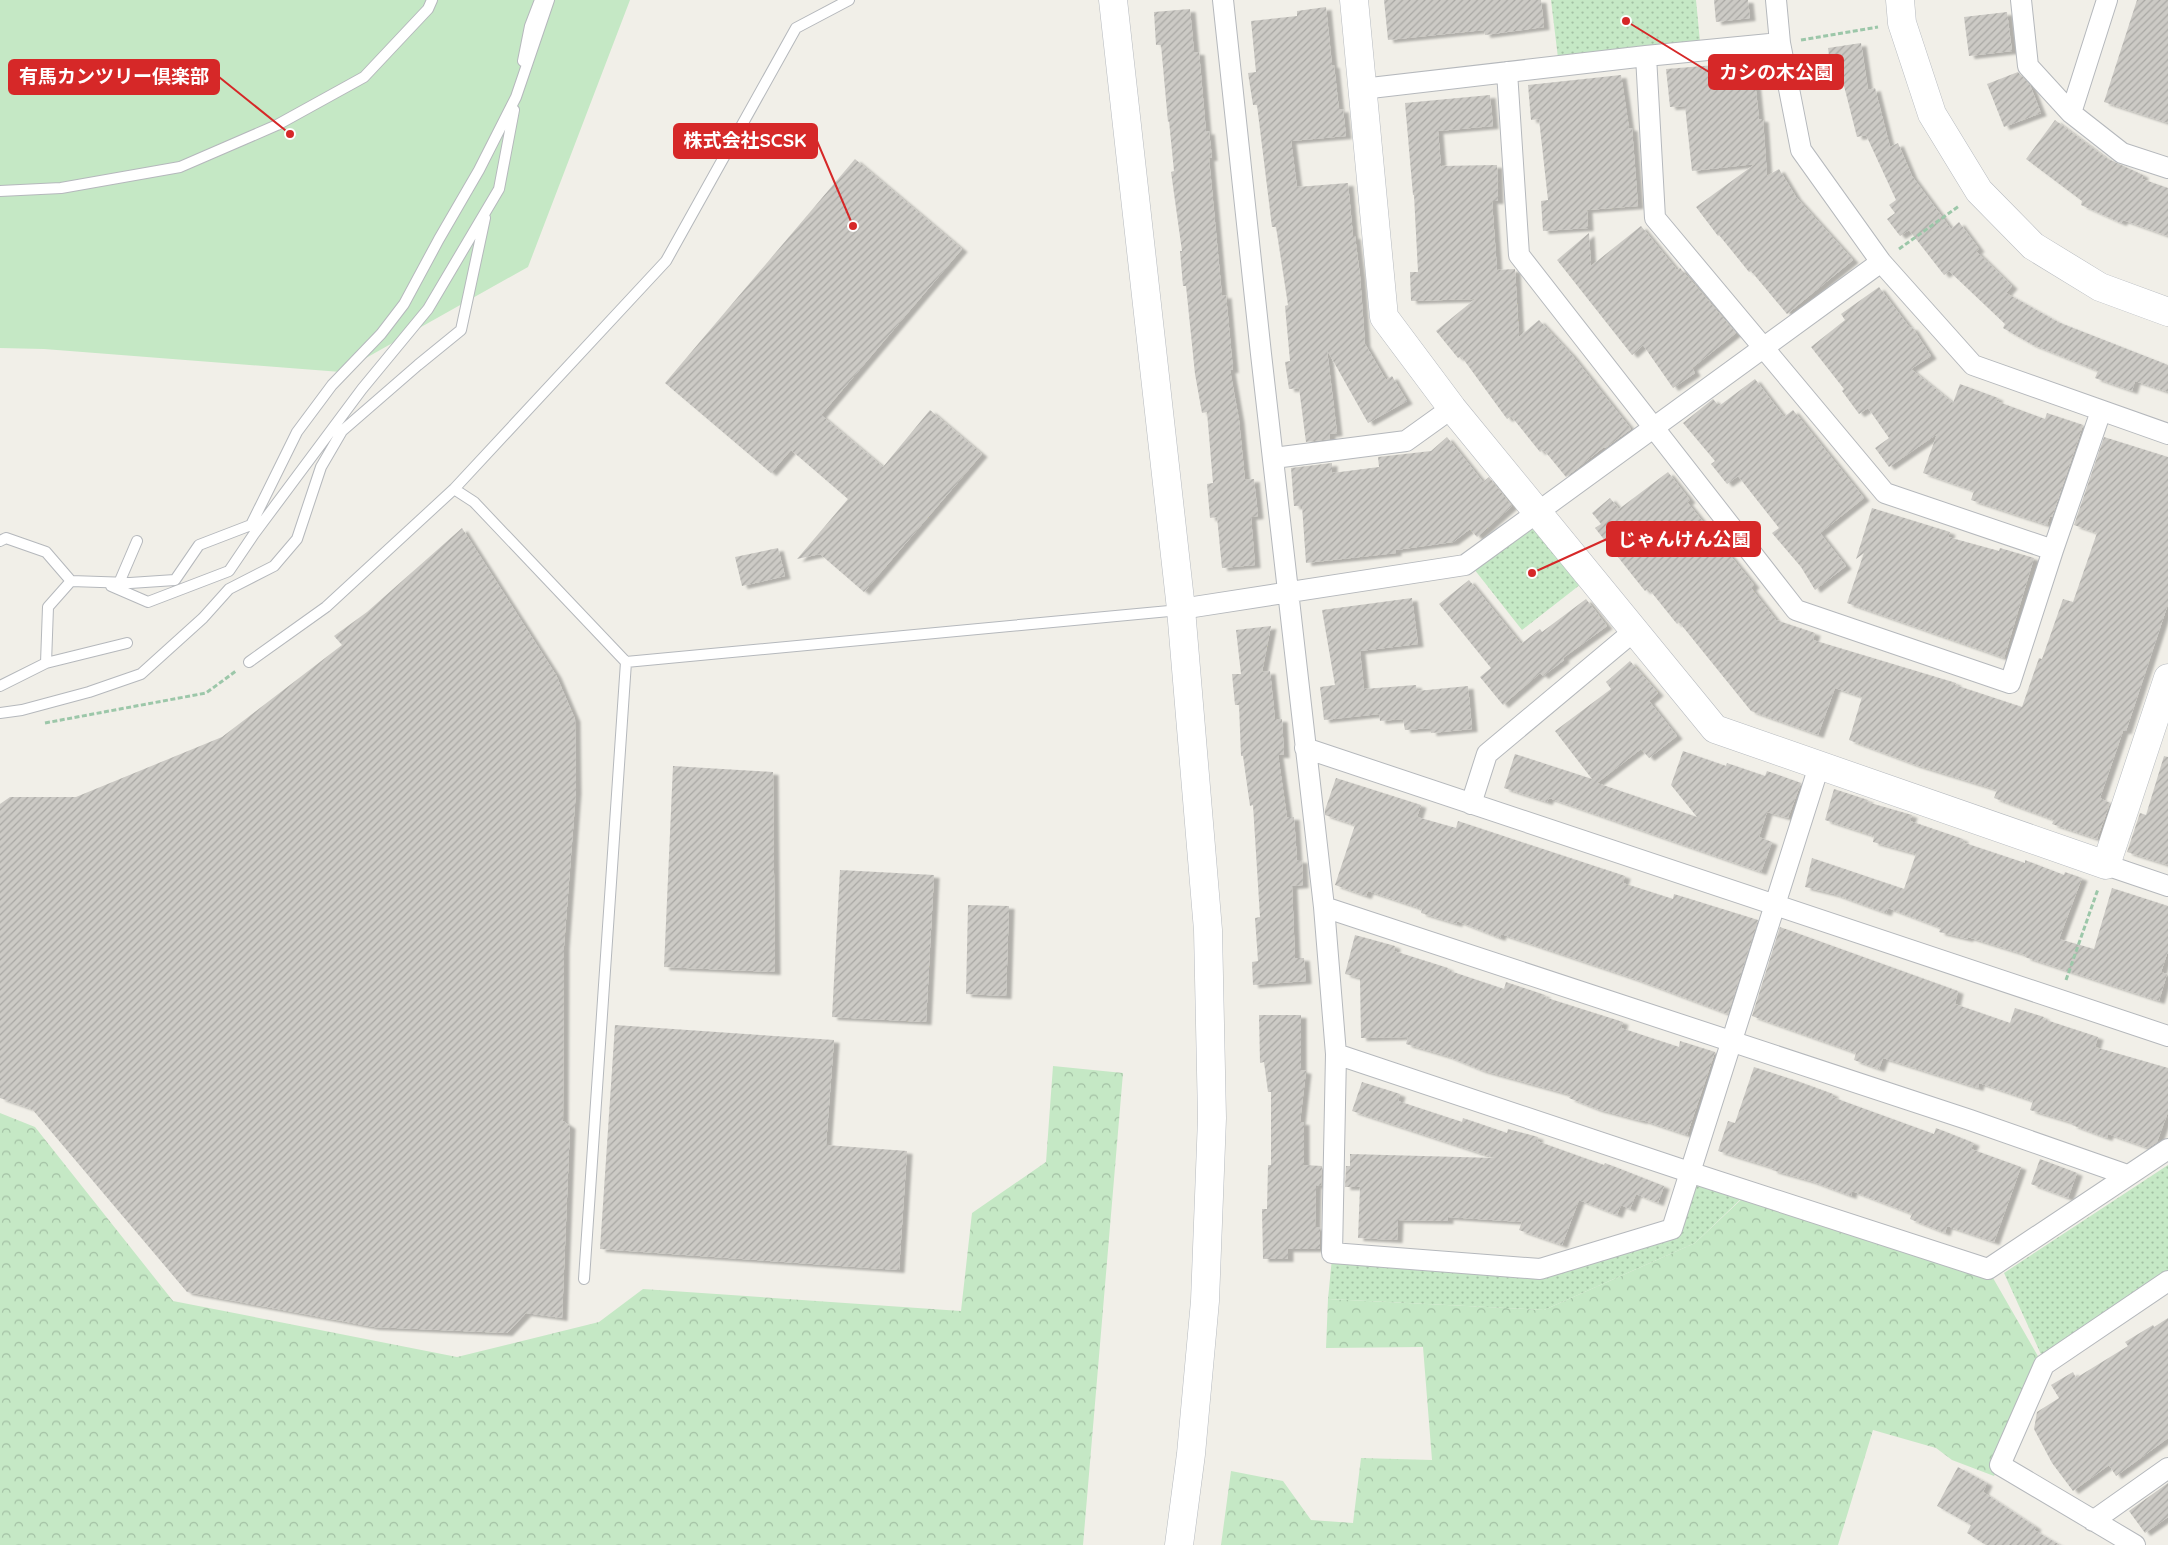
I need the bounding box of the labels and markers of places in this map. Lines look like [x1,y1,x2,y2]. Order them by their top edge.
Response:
callout: カシの木公園 [1709,55,1843,89]
callout: 有馬カンツリー倶楽部 [9,60,219,94]
callout: 株式会社SCSK [674,124,817,158]
callout: じゃんけん公園 [1607,522,1760,556]

